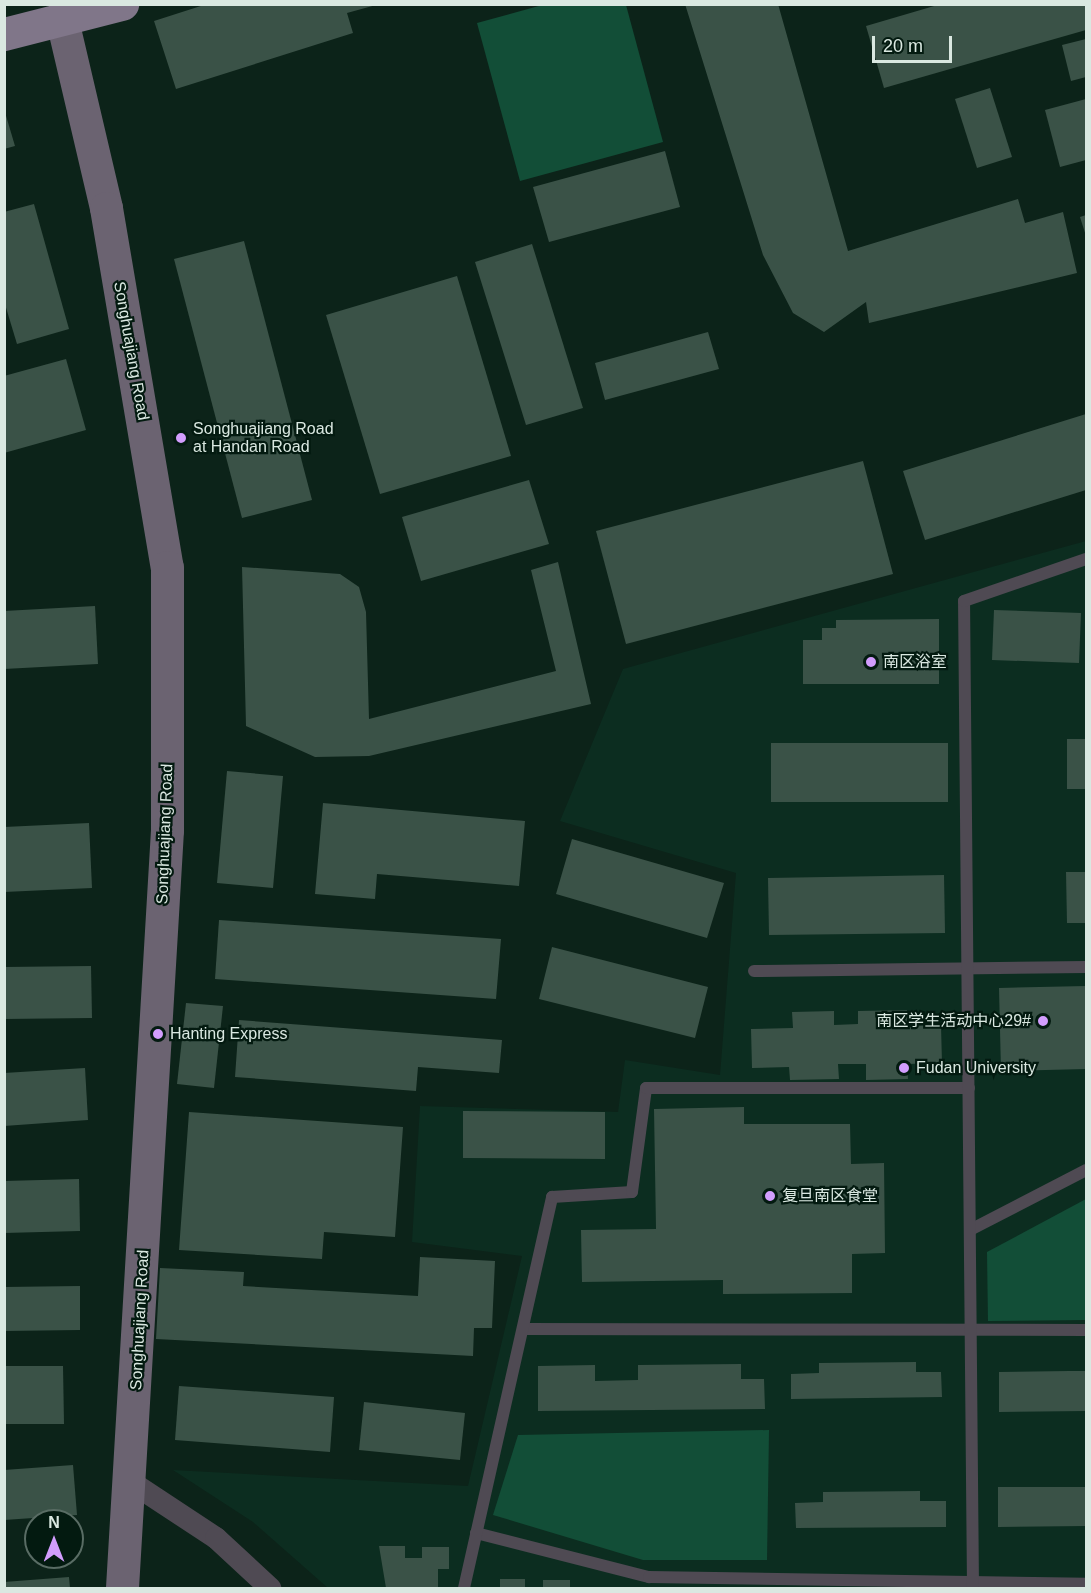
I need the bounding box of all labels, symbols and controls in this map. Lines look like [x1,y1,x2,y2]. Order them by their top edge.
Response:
scale bar [875,24,954,62]
text: 20 m [883,36,923,56]
street label: Songhuajiang Road [109,280,153,422]
place label: Songhuajiang Road at Handan Road [193,419,334,457]
marker: Songhuajiang Road at Handan Road [174,431,188,445]
place label: 南区浴室 [883,652,947,672]
marker: 南区浴室 [864,655,878,669]
street label: Songhuajiang Road [153,763,177,905]
place label: 南区学生活动中心29# [876,1011,1031,1031]
marker: 南区学生活动中心29# [1036,1014,1050,1028]
place label: Hanting Express [170,1024,287,1044]
marker: Hanting Express [151,1027,165,1041]
place label: Fudan University [916,1058,1036,1078]
marker: Fudan University [897,1061,911,1075]
place label: 复旦南区食堂 [782,1186,878,1206]
marker: 复旦南区食堂 [763,1189,777,1203]
street label: Songhuajiang Road [127,1249,153,1391]
north arrow [24,1509,84,1569]
text: N [48,1514,60,1531]

